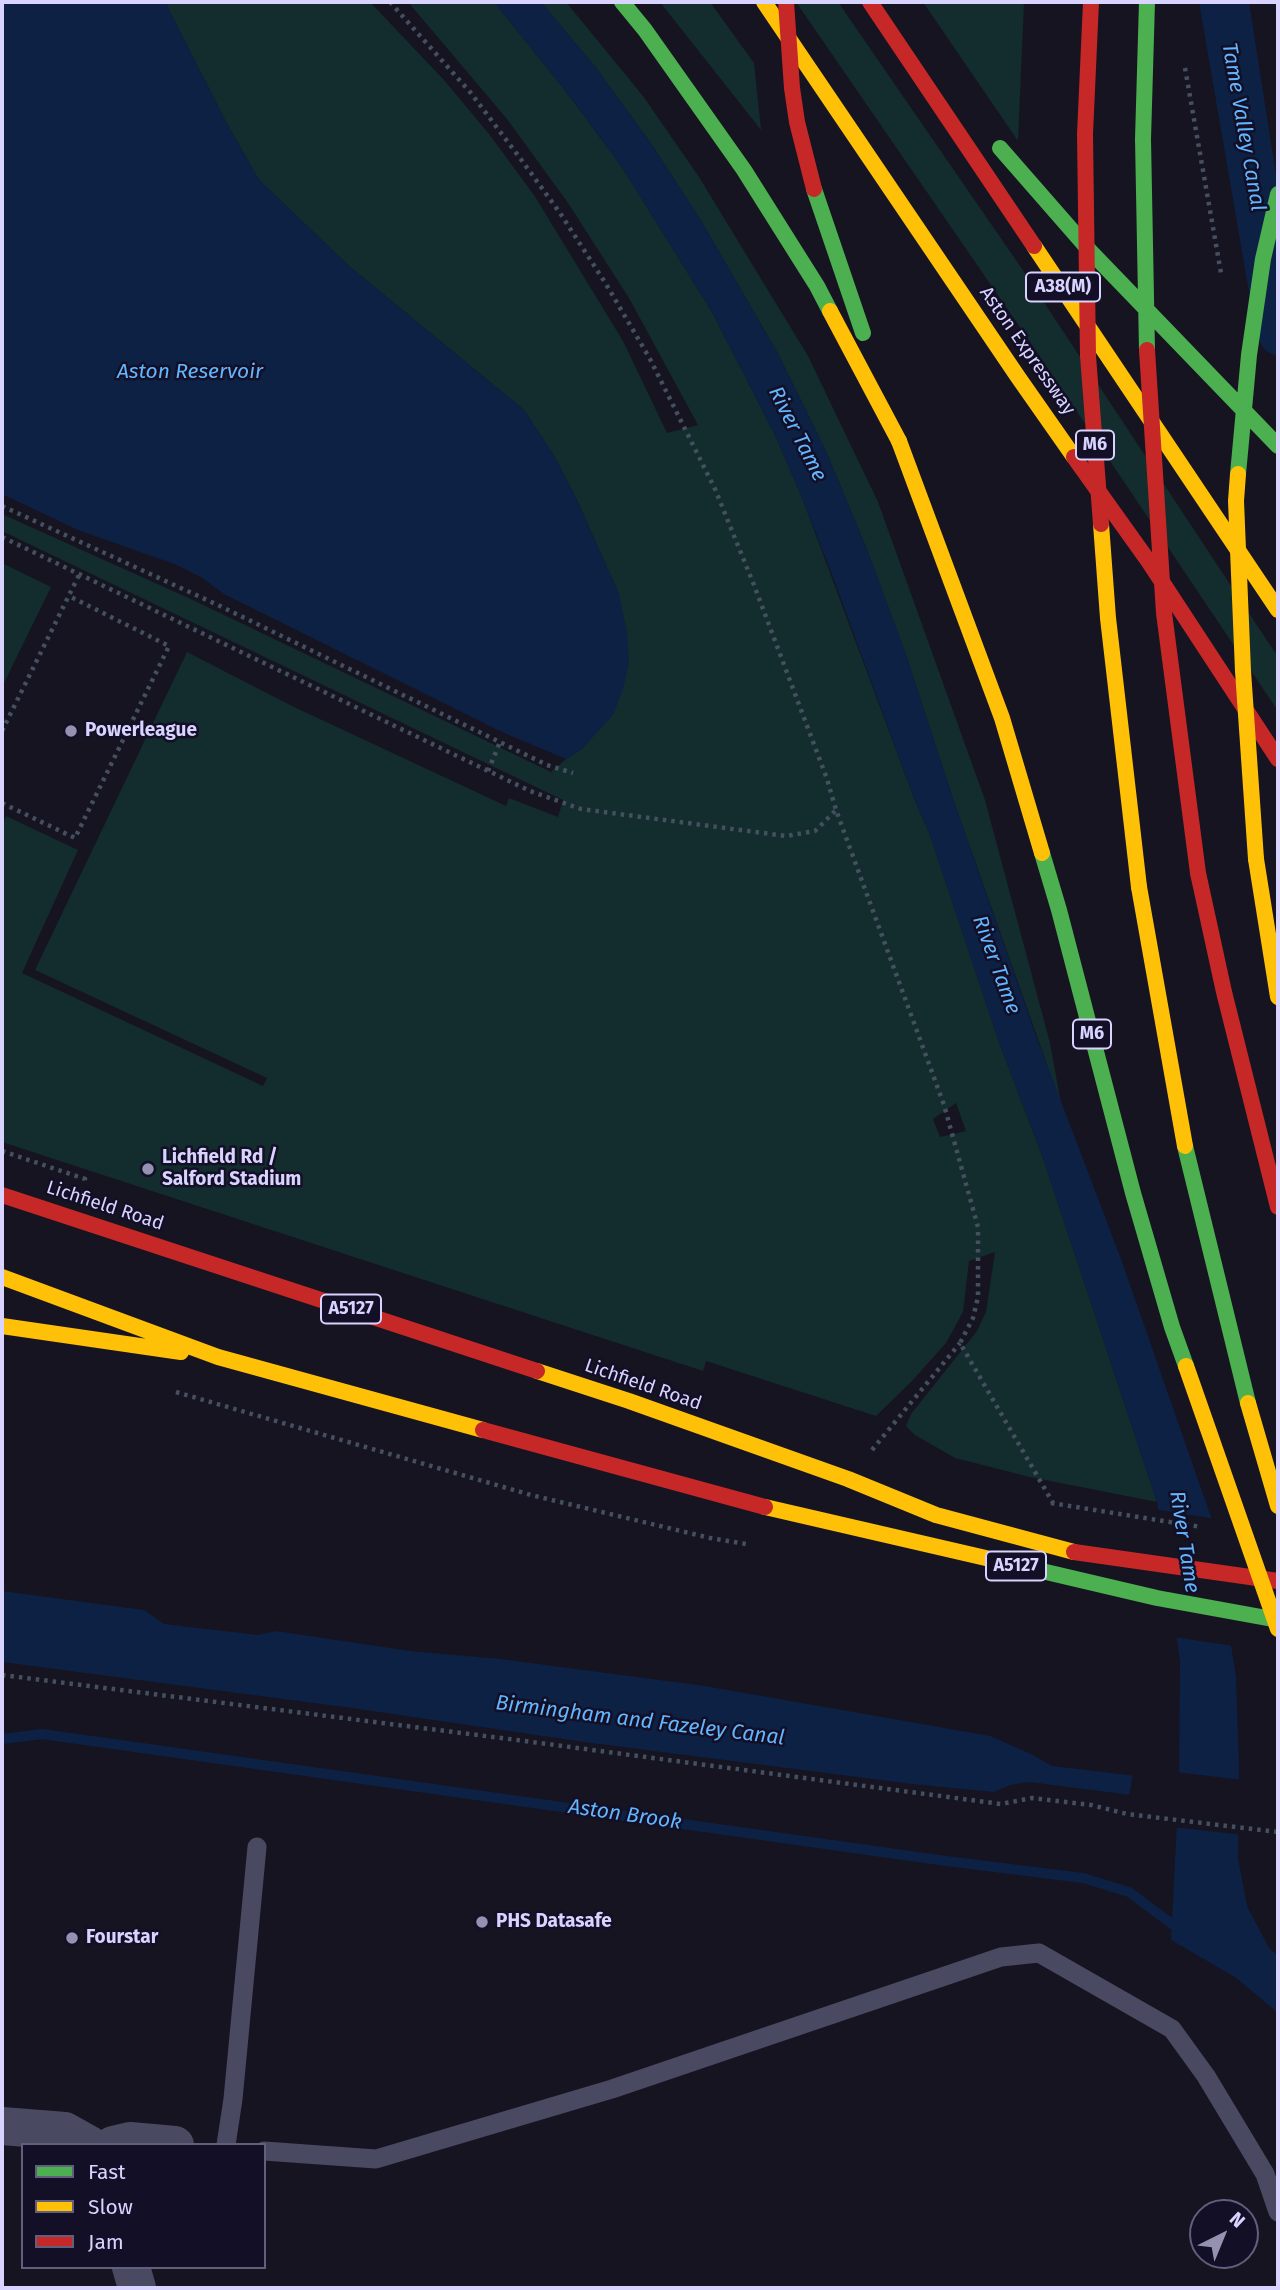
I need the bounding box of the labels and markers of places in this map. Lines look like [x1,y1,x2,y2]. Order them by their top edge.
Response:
place label: Powerleague [85,720,197,742]
marker: Powerleague [63,723,79,739]
place label: Lichfield Rd / Salford Stadium [162,1147,301,1191]
marker: Lichfield Rd / Salford Stadium [140,1161,156,1177]
place label: PHS Datasafe [496,1911,612,1933]
marker: PHS Datasafe [474,1914,490,1930]
place label: Fourstar [86,1927,158,1949]
marker: Fourstar [64,1930,80,1946]

